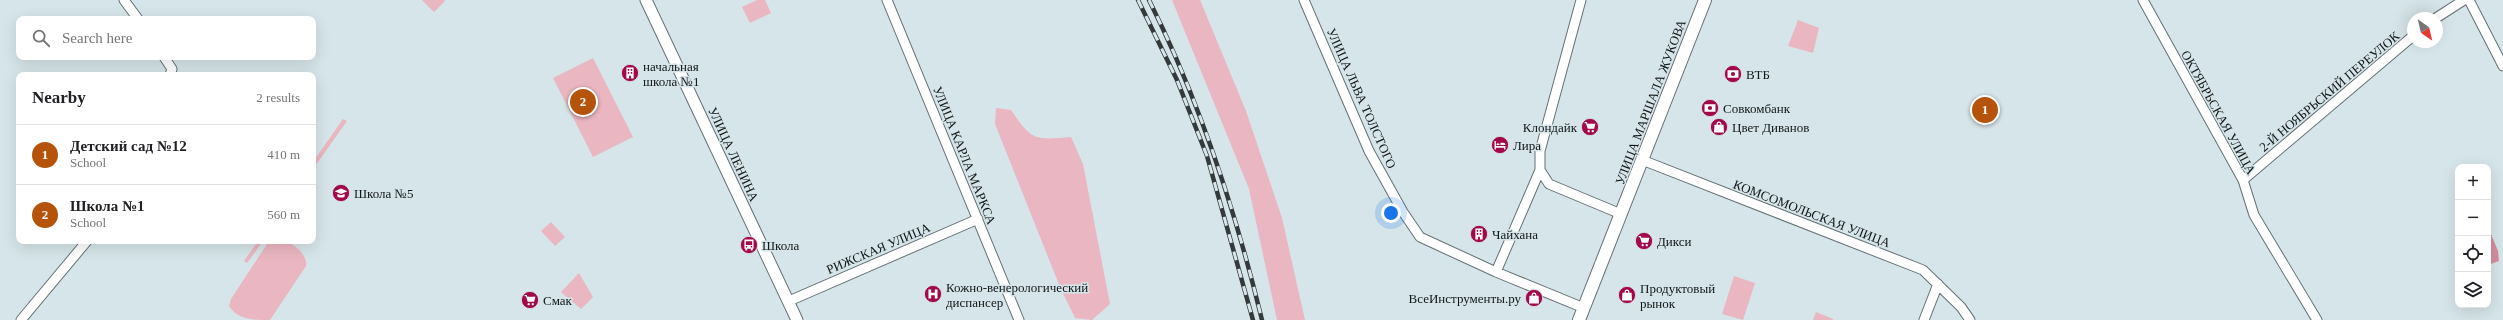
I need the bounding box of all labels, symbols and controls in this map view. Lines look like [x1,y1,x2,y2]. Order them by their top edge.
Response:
north arrow [2407,12,2443,48]
search box [16,16,316,60]
street label: УЛИЦА МАРШАЛА ЖУКОВА [1612,17,1689,187]
street label: УЛИЦА ЛЬВА ТОЛСТОГО [1324,26,1399,171]
icon: search [30,27,52,49]
street label: 2-Й НОЯБРЬСКИЙ ПЕРЕУЛОК [2256,28,2403,154]
text: Search here [62,30,132,46]
street label: ОКТЯБРЬСКАЯ УЛИЦА [2178,48,2259,177]
place label: начальная школа №1 [643,59,699,89]
building icon: начальная школа №1 [620,63,640,83]
bank icon: ВТБ [1723,64,1743,84]
place label: ВТБ [1746,67,1770,82]
street label: УЛИЦА КАРЛА МАРКСА [930,84,999,227]
pin: 2 [570,87,596,117]
text: Nearby [32,88,86,107]
text: 2 results [256,90,300,105]
pin: 1 [1972,95,1998,125]
bank icon: Совкомбанк [1700,98,1720,118]
place label: Совкомбанк [1723,101,1791,116]
street label: УЛИЦА ЛЕНИНА [705,105,762,204]
supermarket icon: Клондайк [1580,117,1600,137]
shop icon: Цвет Диванов [1709,117,1729,137]
place label: Клондайк [1523,120,1578,135]
place label: Цвет Диванов [1732,120,1809,135]
hotel icon: Лира [1490,135,1510,155]
text: Детский сад №12 [70,138,187,154]
place label: Лира [1513,138,1541,153]
text: 1 [42,147,48,162]
text: 410 m [267,147,300,162]
text: School [70,155,106,170]
map controls [2455,164,2491,308]
button: + [2455,164,2491,200]
street label: КОМСОМОЛЬСКАЯ УЛИЦА [1731,177,1893,251]
school or university icon: Школа №5 [331,183,351,203]
place label: Школа №5 [354,186,414,201]
text: Школа №1 [70,198,144,214]
button: − [2455,200,2491,236]
your location [1381,203,1401,223]
text: 2 [42,207,48,222]
text: 560 m [267,207,300,222]
text: School [70,215,106,230]
street label: РИЖСКАЯ УЛИЦА [824,220,933,277]
building icon: Чайхана [1469,224,1489,244]
place label: Чайхана [1492,227,1538,242]
supermarket icon: Дикси [1634,231,1654,251]
place label: Дикси [1657,234,1692,249]
bus stop icon: Школа [739,235,759,255]
button: locate [2455,236,2491,272]
place label: Школа [762,238,800,253]
button: layers [2455,272,2491,308]
place label: Кожно-венерологический диспансер [946,280,1088,310]
place label: Продуктовый рынок [1640,281,1715,311]
hospital icon: Кожно-венерологический диспансер [923,284,943,304]
shop icon: Продуктовый рынок [1617,285,1637,305]
shop icon: ВсеИнструменты.ру [1524,288,1544,308]
supermarket icon: Смак [520,290,540,310]
place label: ВсеИнструменты.ру [1409,291,1521,306]
place label: Смак [543,293,573,308]

